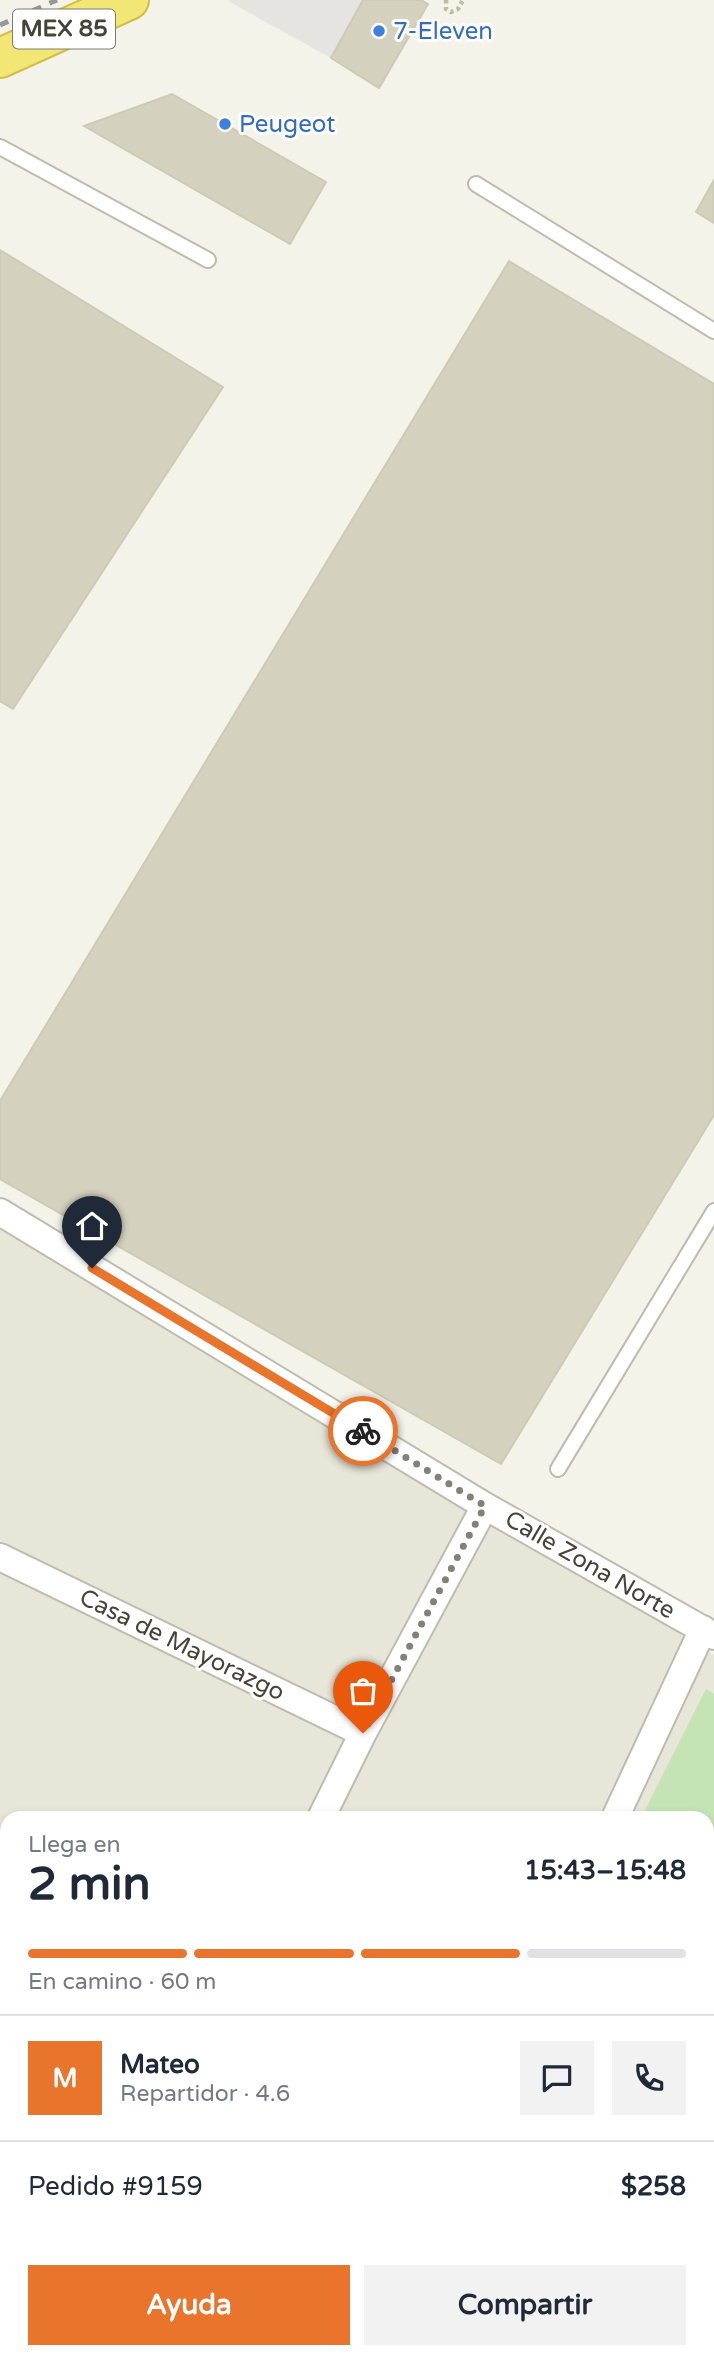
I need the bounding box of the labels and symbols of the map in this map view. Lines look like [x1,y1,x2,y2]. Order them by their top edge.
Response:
road number: MEX 85 [13,10,115,48]
place label: 7-Eleven [393,17,493,46]
marker: 7-Eleven [371,23,387,39]
place label: Peugeot [239,110,335,139]
marker: Peugeot [217,116,233,132]
pin [62,1196,122,1268]
courier [328,1396,398,1466]
street label: Calle Zona Norte [500,1505,680,1625]
street label: Casa de Mayorazgo [75,1583,289,1707]
pin [333,1661,393,1733]

